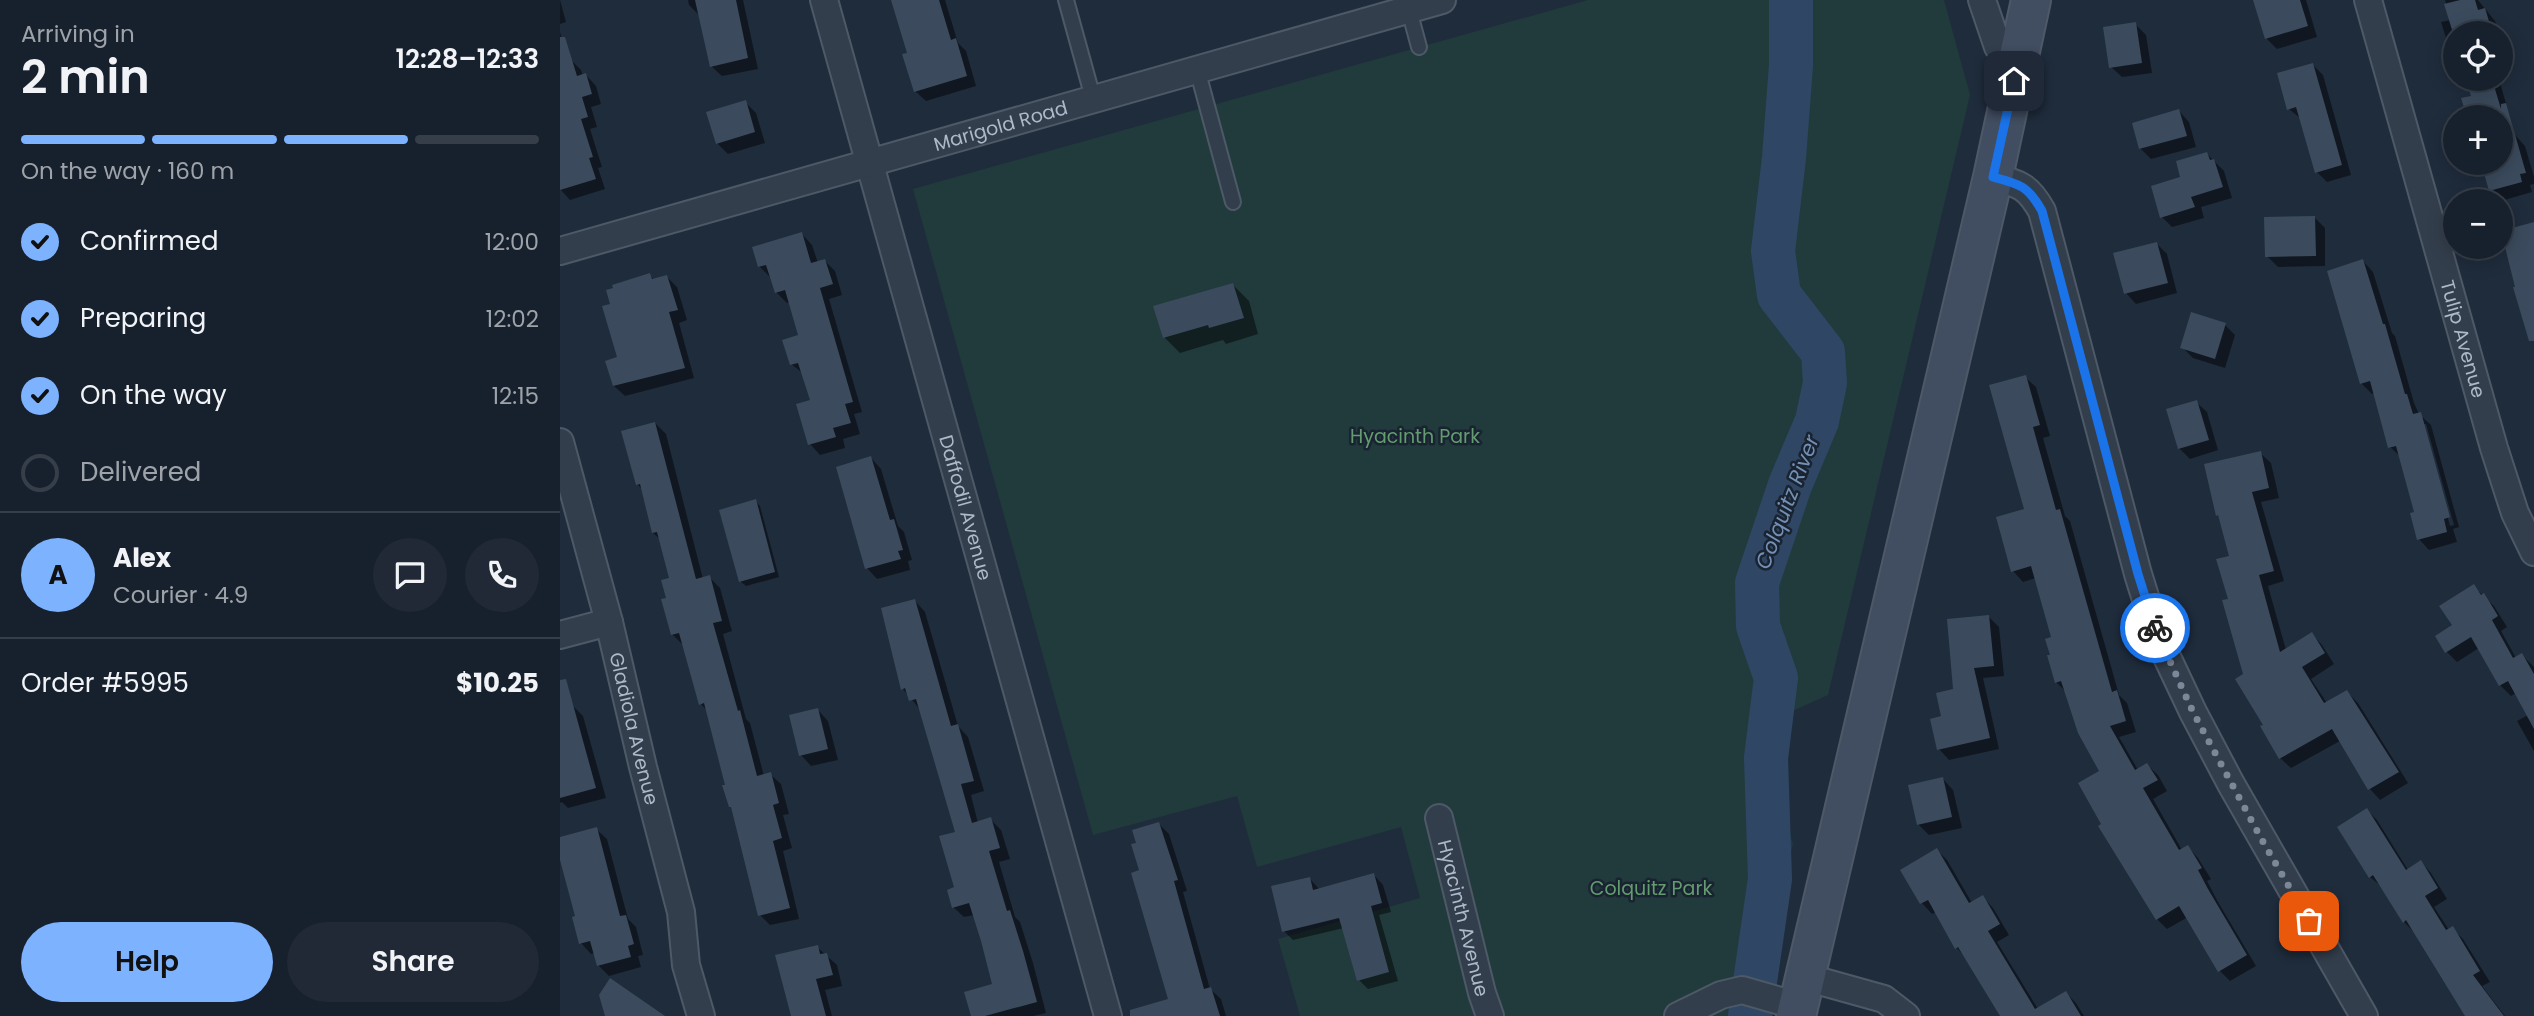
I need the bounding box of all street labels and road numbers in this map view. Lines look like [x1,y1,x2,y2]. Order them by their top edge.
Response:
street label: Marigold Road [930,94,1071,158]
street label: Tulip Avenue [2434,277,2493,401]
street label: Daffodil Avenue [933,432,999,583]
street label: Gladiola Avenue [603,649,666,808]
street label: Hyacinth Avenue [1431,837,1496,999]

